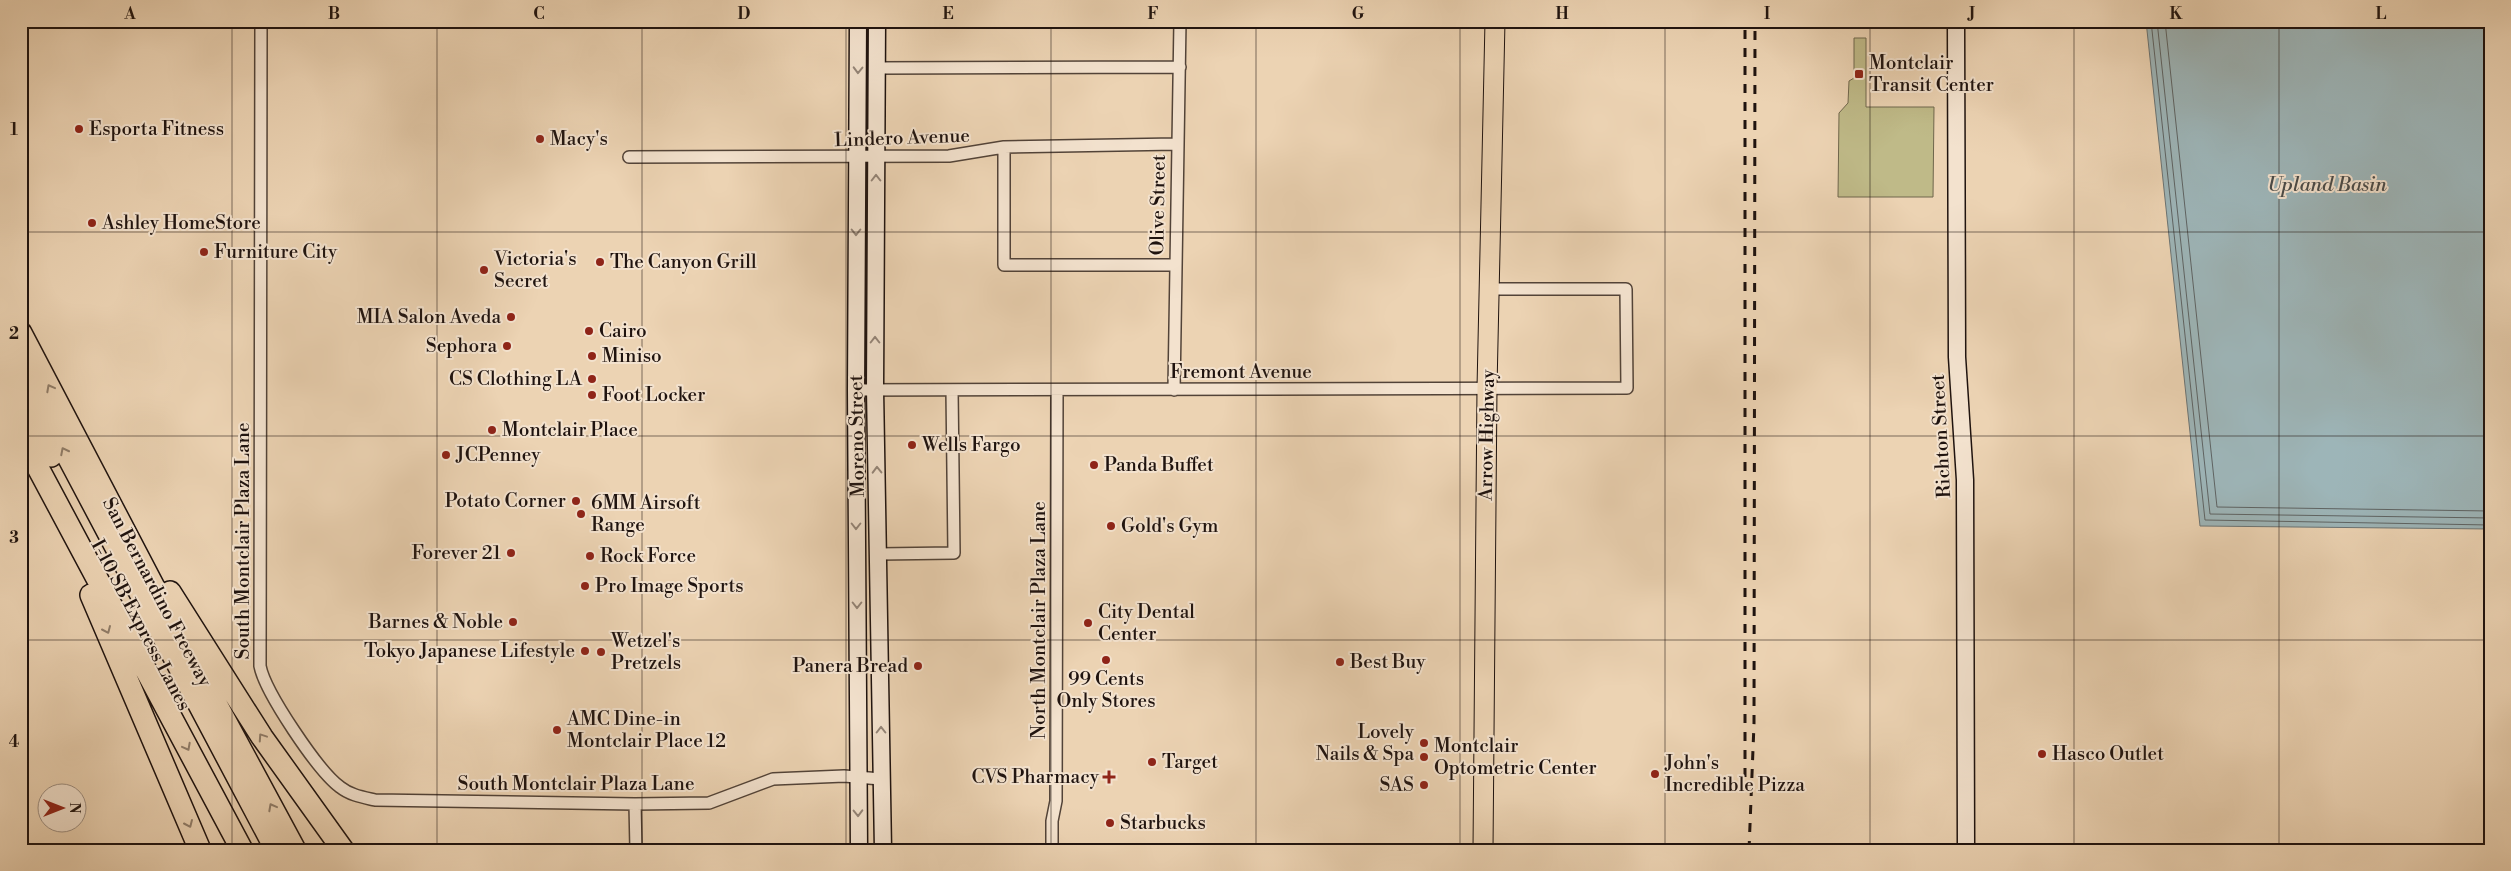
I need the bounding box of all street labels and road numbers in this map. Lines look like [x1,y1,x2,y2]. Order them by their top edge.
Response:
street label: Lindero Avenue [834,124,970,152]
street label: Olive Street [1145,154,1171,256]
street label: Fremont Avenue [1170,360,1312,384]
street label: Arrow Highway [1474,368,1500,502]
street label: Richton Street [1926,373,1956,499]
street label: Moreno Street [844,374,870,498]
street label: South Montclair Plaza Lane [231,423,255,659]
street label: San Bernardino Freeway [97,493,217,691]
street label: North Montclair Plaza Lane [1027,501,1051,739]
street label: I-10 SB Express Lanes [86,535,196,715]
street label: South Montclair Plaza Lane [458,772,694,796]

